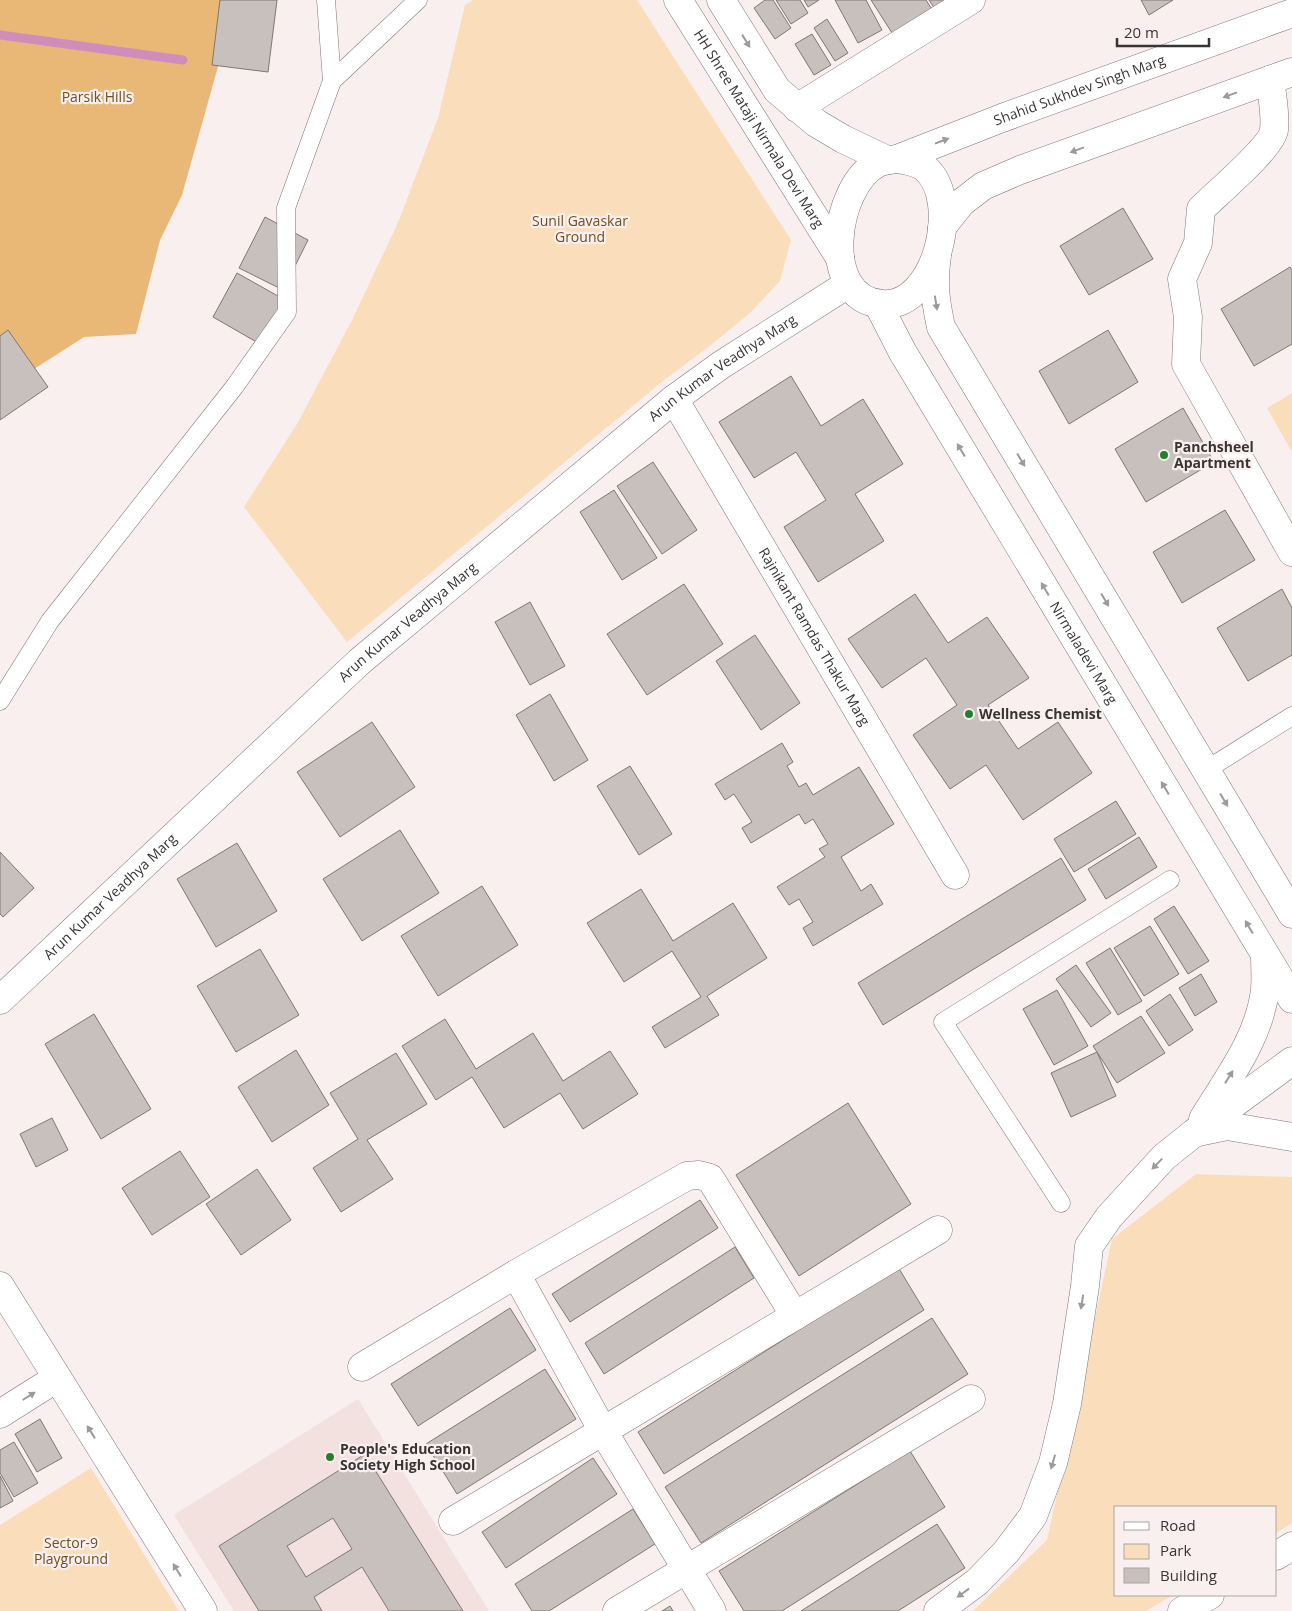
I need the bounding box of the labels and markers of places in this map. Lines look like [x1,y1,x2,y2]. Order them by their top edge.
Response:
place label: Panchsheel Apartment [1174,437,1254,472]
marker: Panchsheel Apartment [1158,449,1170,461]
place label: Wellness Chemist [979,704,1102,723]
marker: Wellness Chemist [963,708,975,720]
place label: People's Education Society High School [340,1439,475,1474]
marker: People's Education Society High School [324,1451,336,1463]

